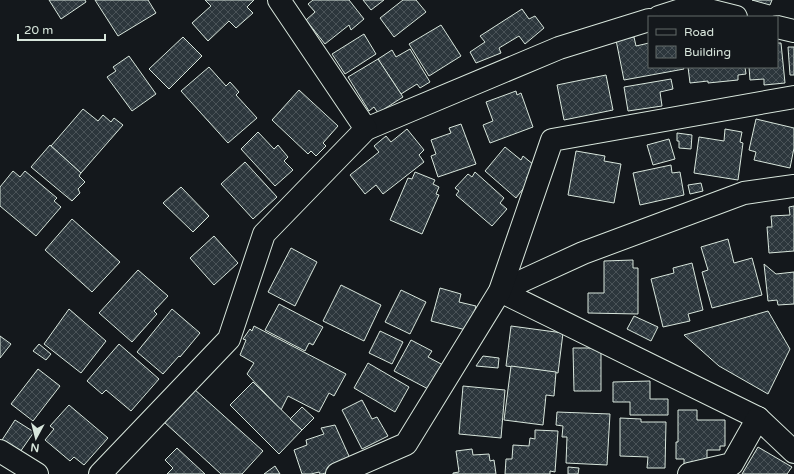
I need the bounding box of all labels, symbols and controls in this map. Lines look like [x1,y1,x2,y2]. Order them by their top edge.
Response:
scale bar [18,16,105,42]
legend [648,16,778,68]
text: 20 m [24,23,53,37]
text: Road [684,25,714,39]
text: Building [684,45,731,59]
north arrow [16,418,56,458]
text: N [30,440,40,454]

